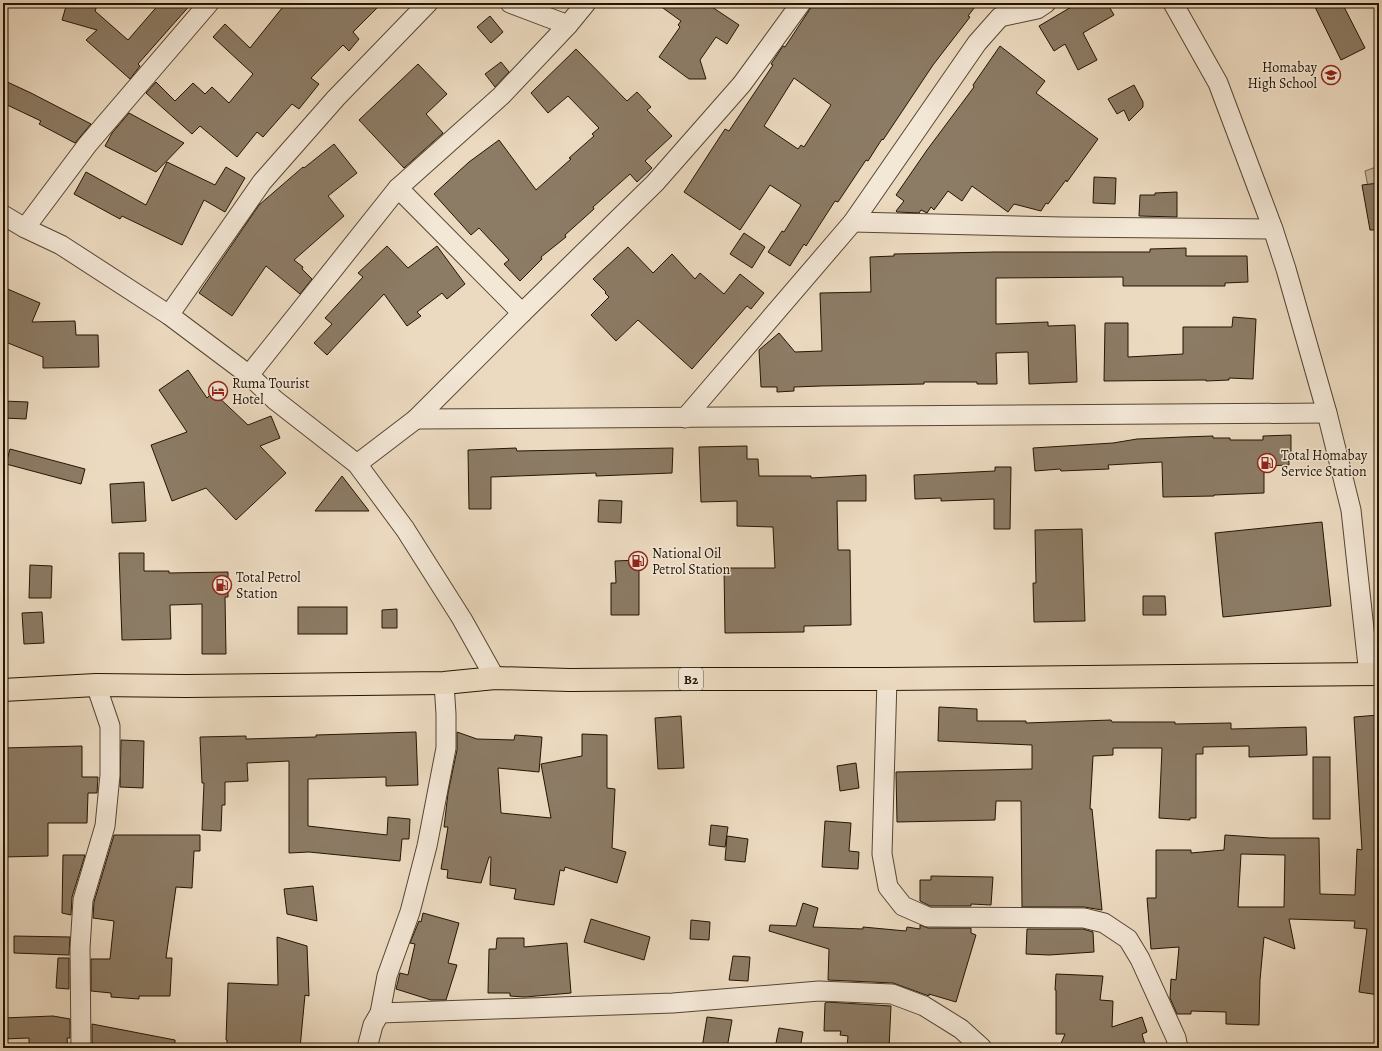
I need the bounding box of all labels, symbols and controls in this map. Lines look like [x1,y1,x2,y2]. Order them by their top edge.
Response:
place label: Homabay High School [1247,58,1318,93]
school or university icon: Homabay High School [1320,64,1342,86]
place label: Ruma Tourist Hotel [232,374,310,409]
hotel icon: Ruma Tourist Hotel [207,380,229,402]
place label: Total Homabay Service Station [1281,446,1368,481]
fuel station icon: Total Homabay Service Station [1256,452,1278,474]
place label: National Oil Petrol Station [652,544,730,579]
fuel station icon: National Oil Petrol Station [627,550,649,572]
place label: Total Petrol Station [236,568,301,603]
fuel station icon: Total Petrol Station [211,574,233,596]
road number: B2 [679,668,703,690]

